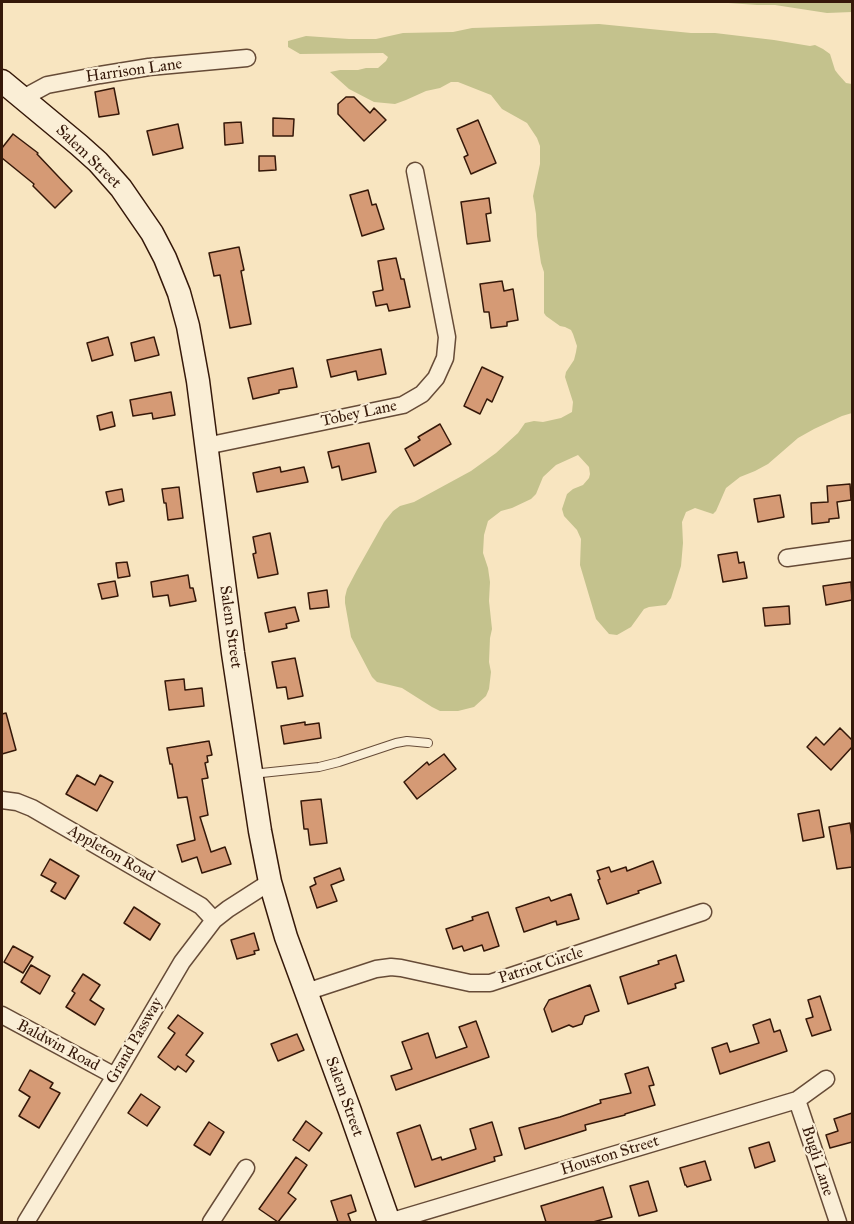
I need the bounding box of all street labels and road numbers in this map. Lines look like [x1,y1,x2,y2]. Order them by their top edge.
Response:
street label: Harrison Lane [85,55,183,87]
street label: Salem Street [51,121,125,193]
street label: Tobey Lane [319,397,399,431]
street label: Salem Street [215,584,245,670]
street label: Appleton Road [64,821,158,887]
street label: Patriot Circle [496,943,586,989]
street label: Grand Passway [103,994,167,1088]
street label: Baldwin Road [13,1016,103,1076]
street label: Salem Street [321,1054,367,1140]
street label: Bugli Lane [797,1123,837,1199]
street label: Houston Street [558,1132,662,1180]

